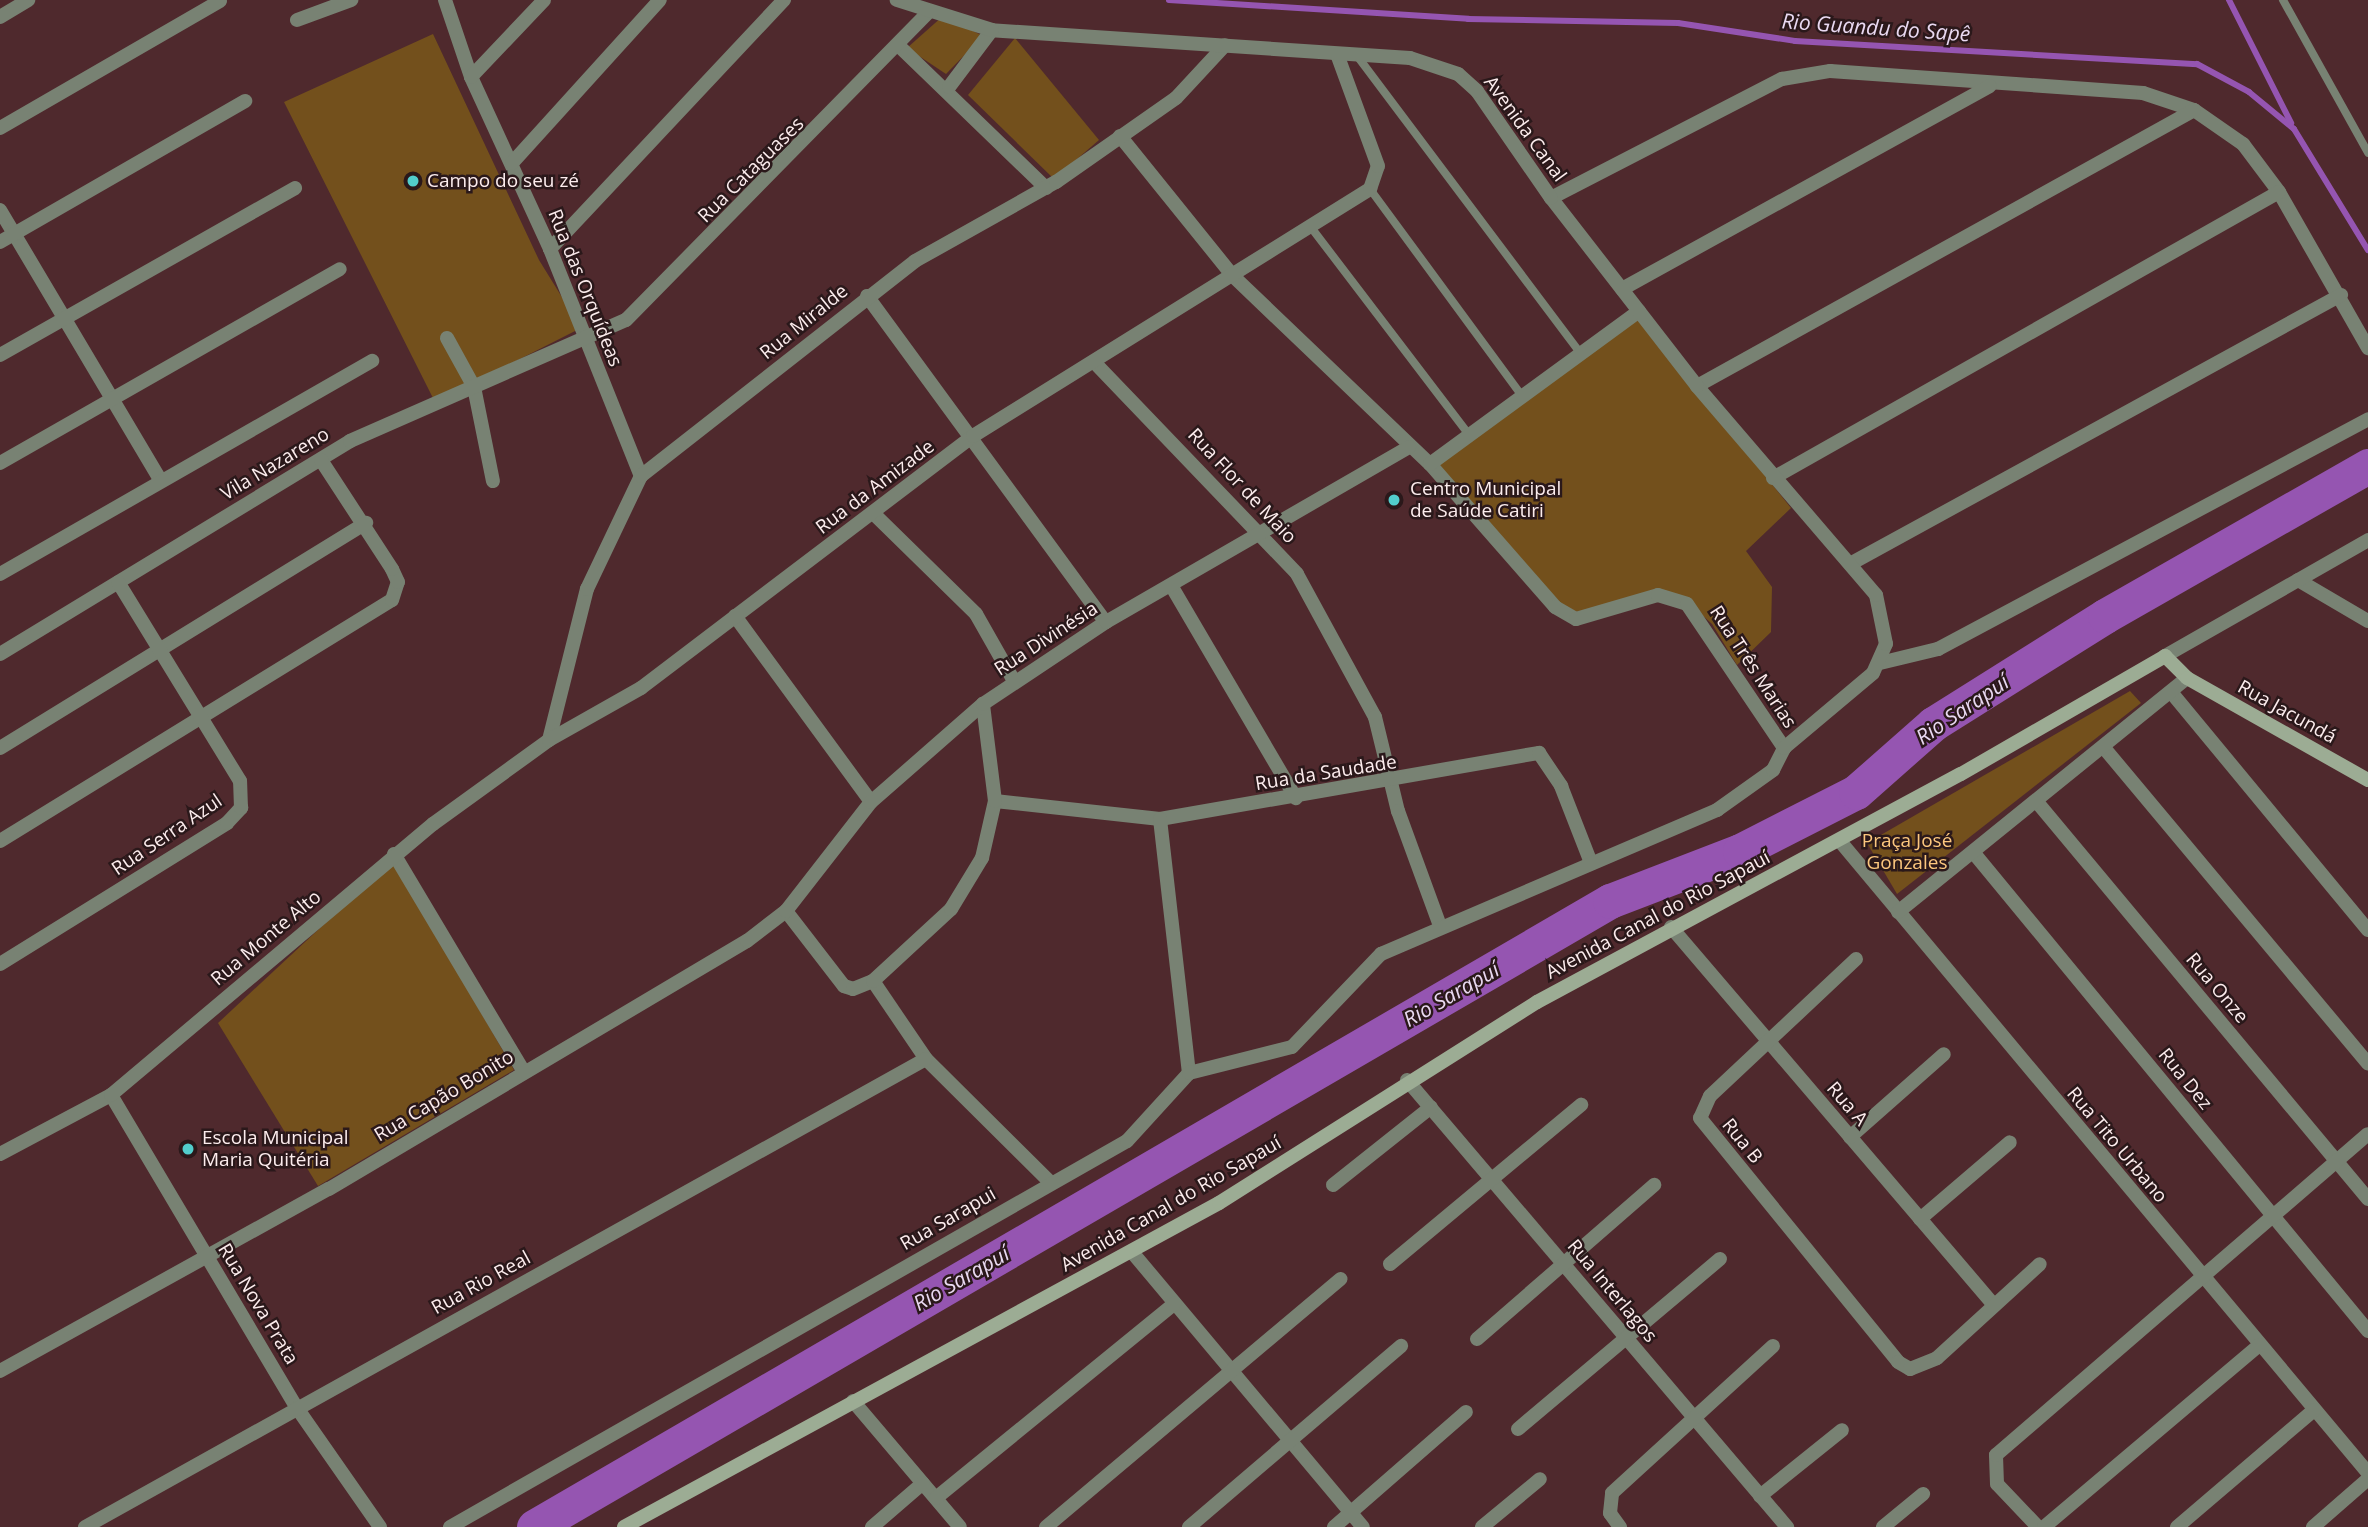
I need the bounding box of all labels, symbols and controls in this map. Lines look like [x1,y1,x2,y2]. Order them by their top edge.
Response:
water label: Rio Guandu do Sapê [1781,8,1971,46]
street label: Avenida Canal [1479,72,1571,186]
street label: Rua Cataguases [693,112,809,228]
place label: Campo do seu zé [427,170,579,192]
marker: Campo do seu zé [405,173,421,189]
street label: Rua das Orquídeas [543,206,627,370]
street label: Rua Miralde [756,280,852,364]
street label: Vila Nazareno [217,423,333,505]
street label: Rua Flor de Maio [1183,424,1301,548]
street label: Rua da Amizade [811,435,939,539]
place label: Centro Municipal de Saúde Catiri [1410,478,1561,522]
marker: Centro Municipal de Saúde Catiri [1384,490,1404,510]
street label: Rua Divinésia [990,597,1102,681]
street label: Rua Três Marias [1705,601,1801,733]
water label: Rio Sarapuí [1911,669,2013,749]
street label: Rua Jacundá [2234,676,2340,748]
street label: Rua da Saudade [1254,751,1398,795]
street label: Rua Serra Azul [107,790,227,880]
park label: Praça José Gonzales [1862,830,1952,874]
street label: Avenida Canal do Rio Sapauí [1542,846,1774,984]
street label: Rua Monte Alto [206,885,326,991]
street label: Rua Onze [2181,948,2253,1028]
water label: Rio Sarapuí [1398,956,1504,1032]
street label: Rua Dez [2153,1044,2217,1114]
street label: Rua Capão Bonito [370,1045,518,1147]
street label: Rua A [1822,1077,1872,1131]
street label: Rua Tito Urbano [2062,1082,2172,1208]
street label: Rua B [1717,1114,1767,1168]
place label: Escola Municipal Maria Quitéria [202,1127,348,1171]
street label: Avenida Canal do Rio Sapauí [1057,1131,1285,1277]
marker: Escola Municipal Maria Quitéria [180,1141,196,1157]
street label: Rua Sarapui [896,1183,1000,1255]
street label: Rua Interlagos [1562,1235,1662,1347]
street label: Rua Nova Prata [213,1240,303,1368]
water label: Rio Sarapuí [908,1240,1014,1316]
street label: Rua Rio Real [428,1246,534,1320]

